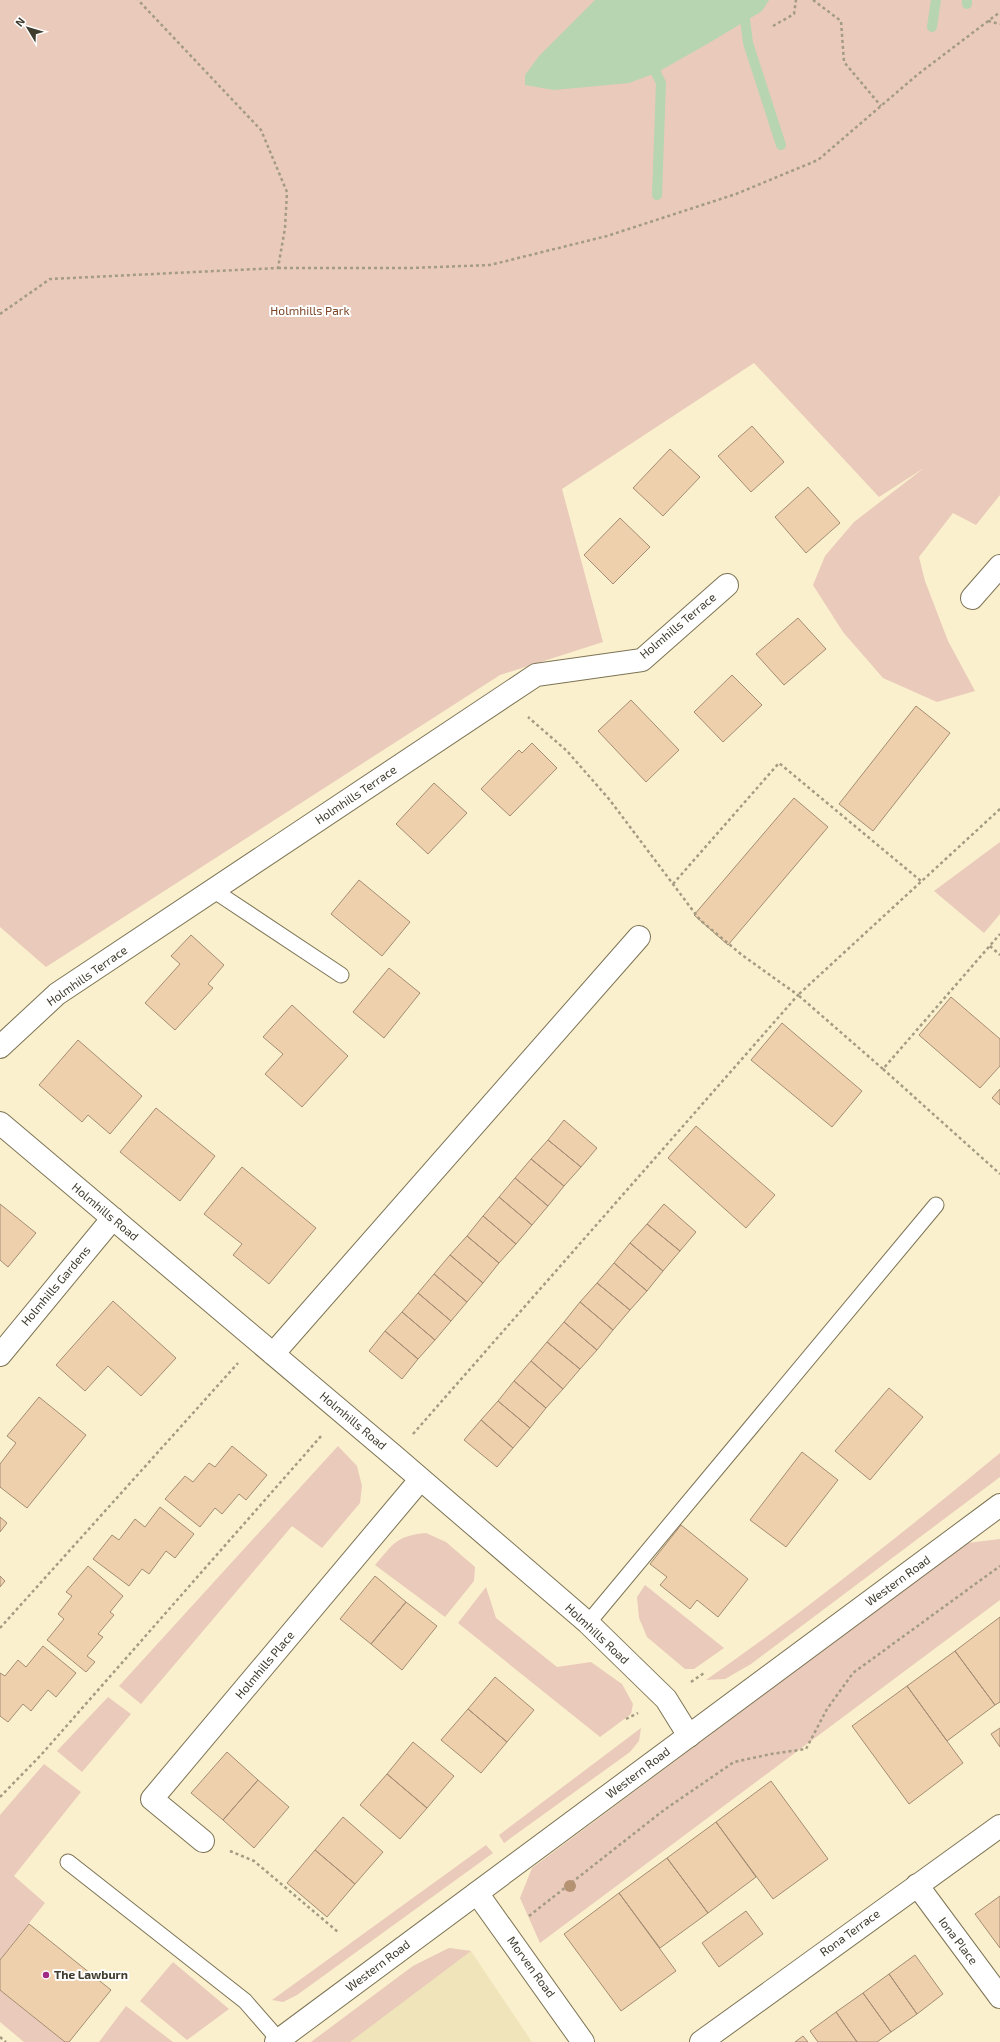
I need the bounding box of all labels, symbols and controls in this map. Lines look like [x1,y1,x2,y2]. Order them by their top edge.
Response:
north arrow [8,8,48,48]
text: N [12,14,27,29]
park label: Holmhills Park [270,303,350,317]
street label: Holmhills Terrace [636,589,718,661]
street label: Holmhills Terrace [312,762,399,827]
street label: Holmhills Terrace [44,942,129,1008]
street label: Holmhills Road [70,1179,142,1243]
street label: Holmhills Gardens [18,1243,93,1328]
street label: Holmhills Road [318,1388,390,1452]
street label: Western Road [862,1552,933,1608]
street label: Holmhills Road [563,1600,633,1666]
street label: Holmhills Place [232,1628,297,1701]
street label: Western Road [603,1743,672,1801]
street label: Rona Terrace [817,1906,882,1959]
street label: Iona Place [936,1914,981,1967]
street label: Morven Road [505,1933,559,2000]
street label: Western Road [343,1936,412,1994]
place label: The Lawburn [54,1967,128,1981]
marker: The Lawburn [41,1970,51,1980]

